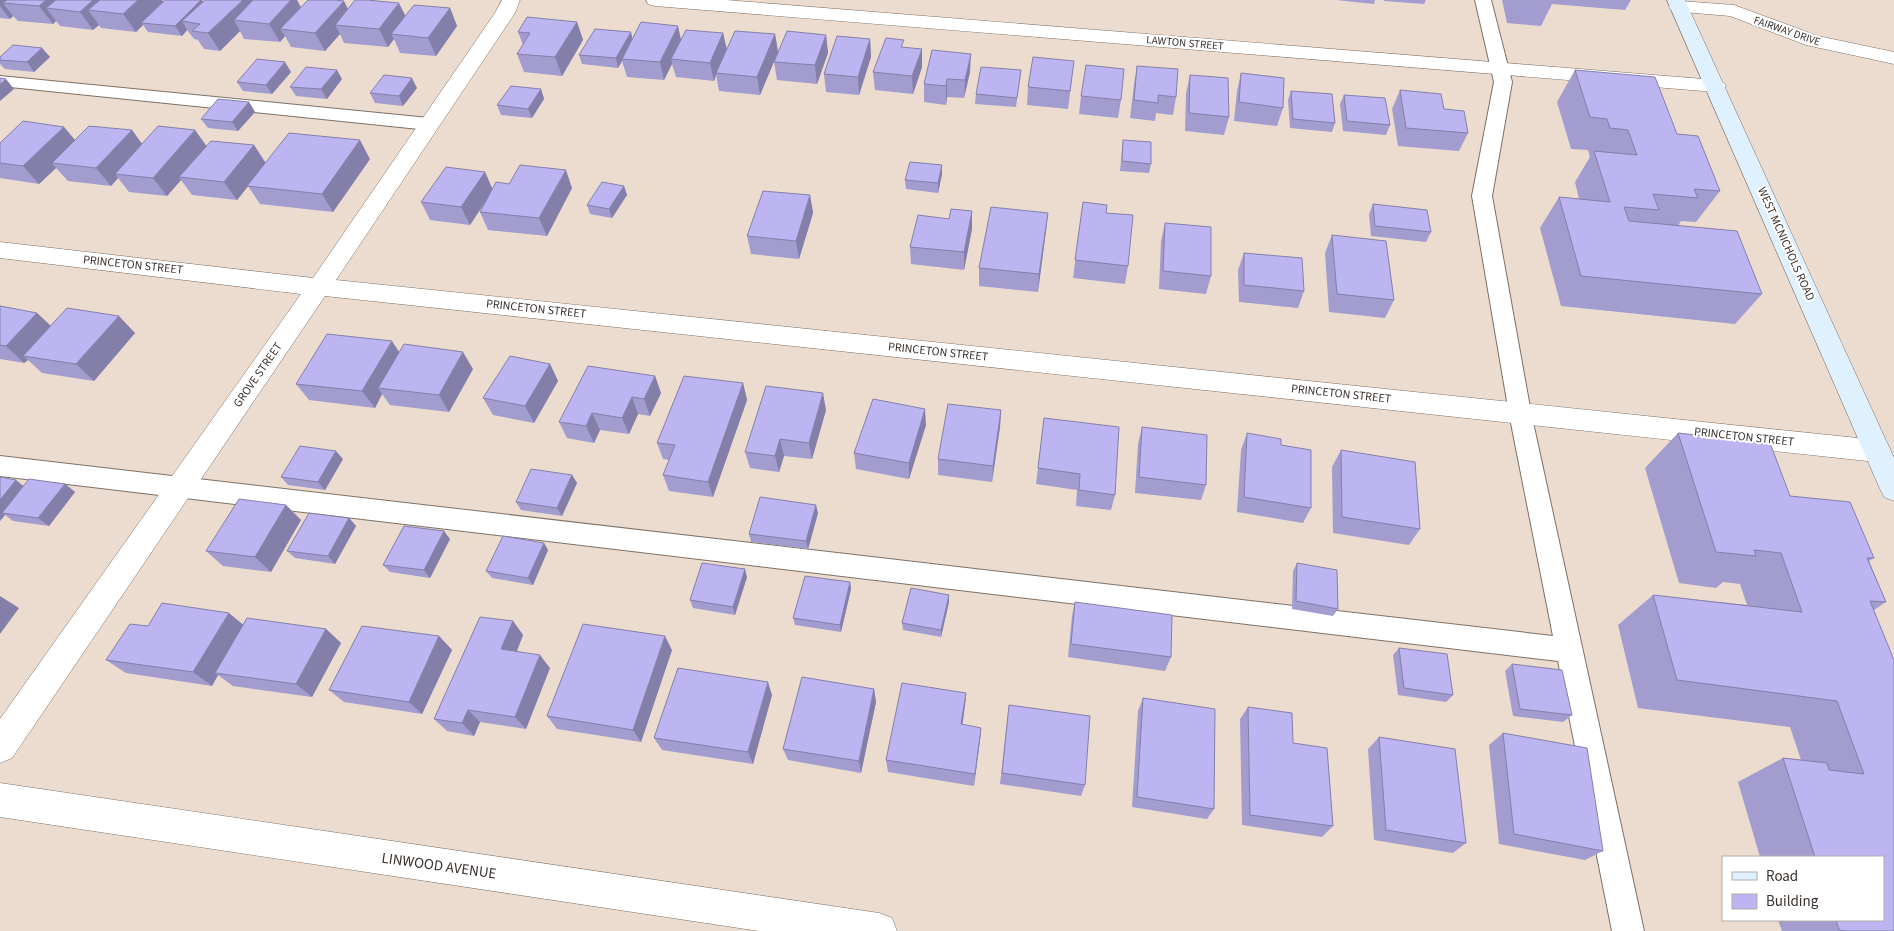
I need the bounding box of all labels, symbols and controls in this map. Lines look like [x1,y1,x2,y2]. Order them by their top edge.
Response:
street label: FAIRWAY DRIVE [1752,13,1822,49]
street label: LAWTON STREET [1146,32,1224,54]
street label: WEST MCNICHOLS ROAD [1753,184,1819,304]
street label: PRINCETON STREET [82,251,184,279]
street label: PRINCETON STREET [485,295,587,323]
street label: PRINCETON STREET [887,338,989,366]
street label: GROVE STREET [229,339,287,411]
street label: PRINCETON STREET [1290,380,1392,408]
street label: PRINCETON STREET [1693,423,1795,451]
street label: LINWOOD AVENUE [380,848,498,884]
legend [1722,856,1884,921]
text: Road [1766,866,1798,887]
text: Building [1766,891,1819,912]

